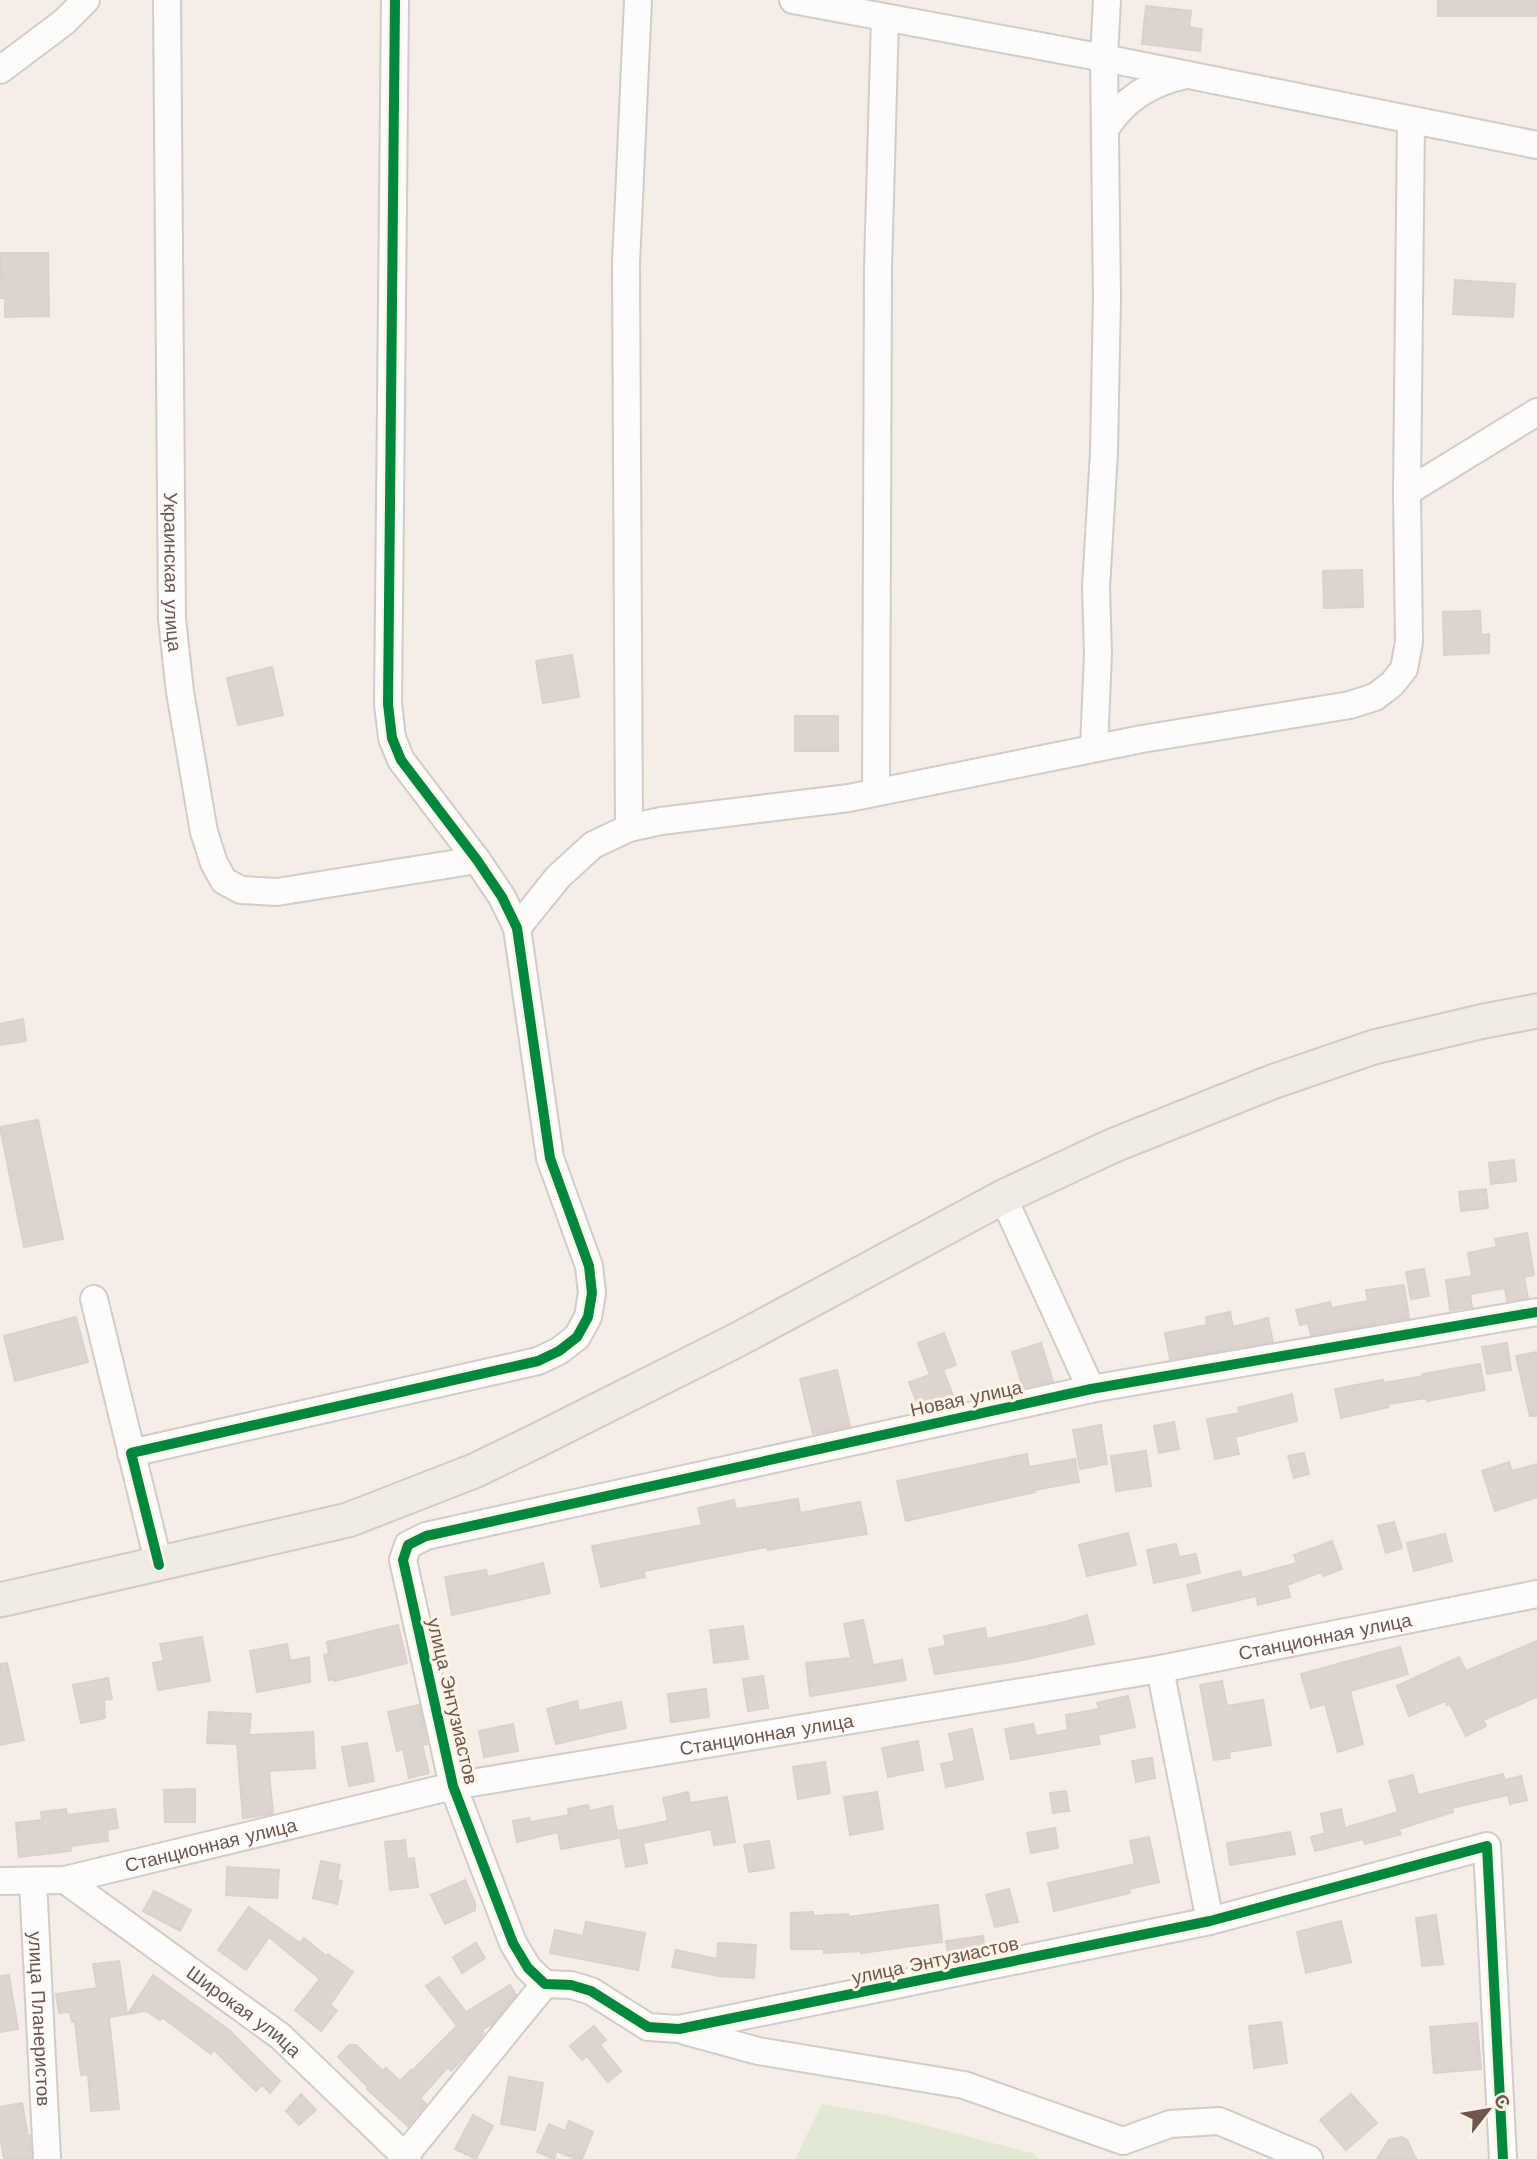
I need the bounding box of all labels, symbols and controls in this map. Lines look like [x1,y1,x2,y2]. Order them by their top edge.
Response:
street label: Украинская улица [159,492,187,653]
street label: Новая улица [908,1375,1025,1422]
street label: Станционная улица [1236,1608,1414,1665]
street label: улица Энтузиастов [422,1616,483,1786]
street label: Станционная улица [678,1709,856,1760]
street label: Станционная улица [123,1813,300,1877]
street label: улица Планеристов [24,1931,55,2107]
street label: улица Энтузиастов [850,1932,1021,1989]
street label: Широкая улица [182,1961,306,2062]
north arrow [1453,2075,1523,2145]
text: С [1489,2090,1516,2114]

